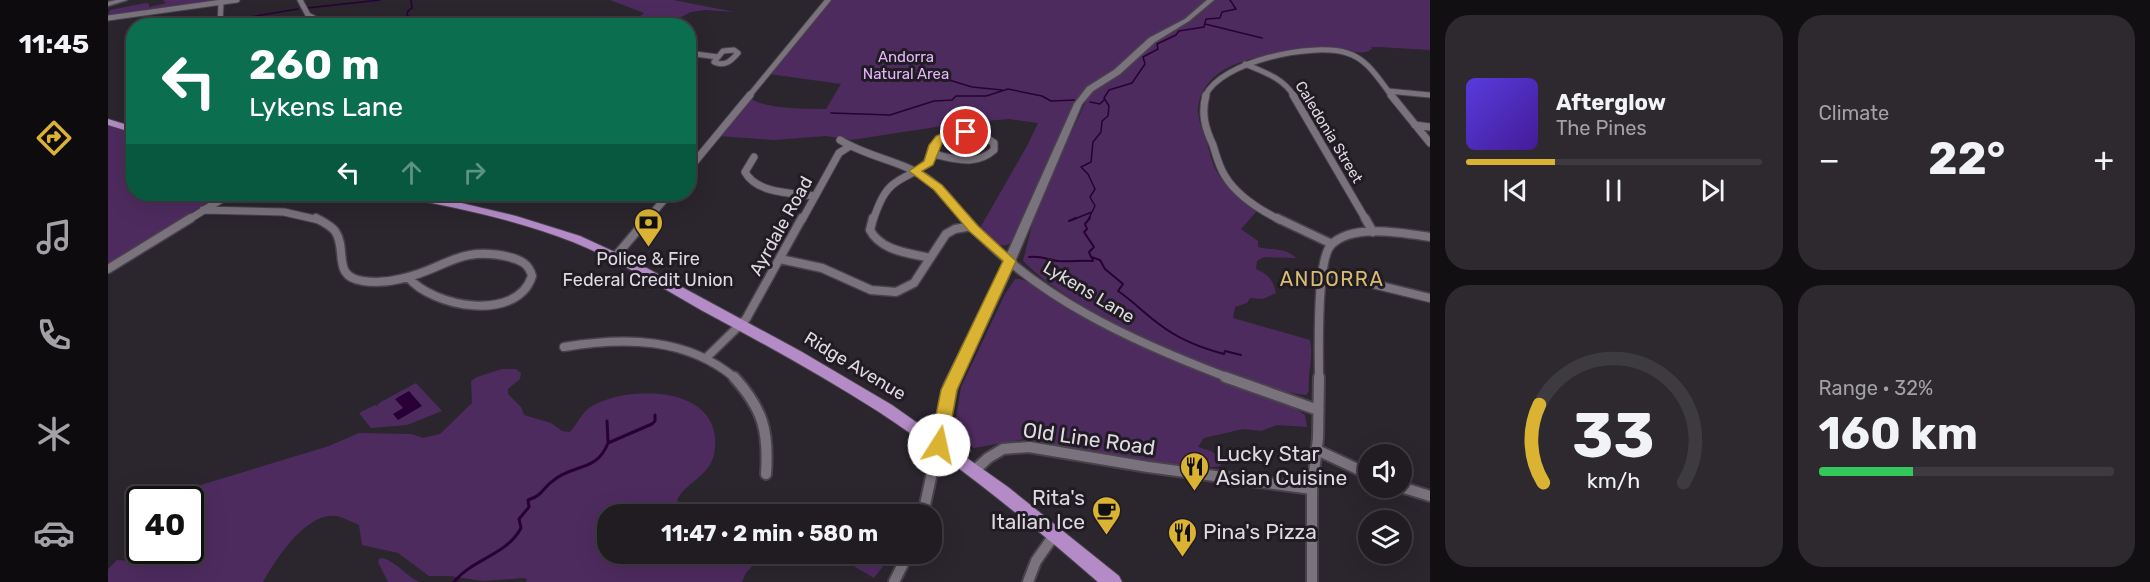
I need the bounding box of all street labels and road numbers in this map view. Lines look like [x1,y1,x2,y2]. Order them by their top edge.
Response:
street label: Caledonia Street [1291,78,1367,186]
street label: Ayrdale Road [745,172,817,280]
street label: Lykens Lane [1039,256,1139,328]
street label: Ridge Avenue [800,327,910,405]
street label: Old Line Road [1021,417,1157,460]

